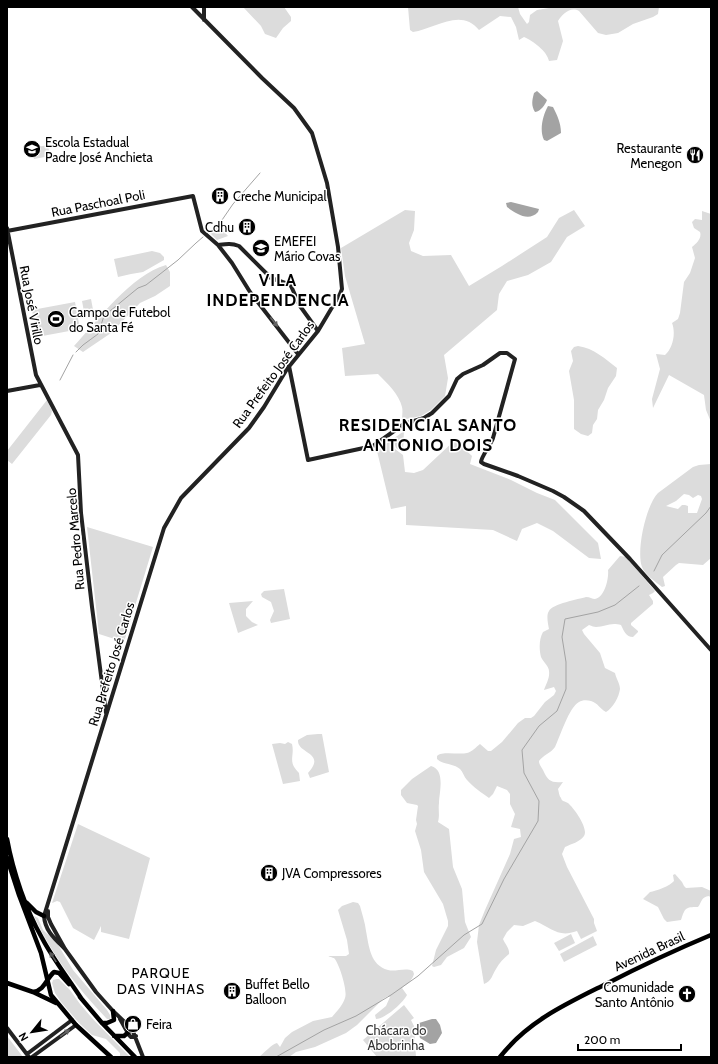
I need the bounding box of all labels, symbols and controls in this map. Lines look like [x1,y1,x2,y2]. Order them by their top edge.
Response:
place label: Escola Estadual Padre José Anchieta [45,134,153,165]
school or university icon: Escola Estadual Padre José Anchieta [22,139,42,159]
place label: Restaurante Menegon [617,140,682,171]
restaurant icon: Restaurante Menegon [685,145,705,165]
street label: Rua Paschoal Poli [50,186,146,220]
building icon: Creche Municipal [210,186,230,206]
place label: Creche Municipal [233,188,326,204]
building icon: Cdhu [237,217,257,237]
place label: Cdhu [205,219,234,235]
place label: EMEFEI Mário Covas [274,233,341,264]
school or university icon: EMEFEI Mário Covas [251,238,271,258]
street label: Rua José Virillo [16,264,48,346]
district label: VILA INDEPENDENCIA [206,270,350,310]
place label: Campo de Futebol do Santa Fé [69,304,170,335]
sports icon: Campo de Futebol do Santa Fé [46,309,66,329]
street label: Rua Prefeito José Carlos [229,317,318,431]
one-way arrow [269,317,278,328]
district label: RESIDENCIAL SANTO ANTONIO DOIS [339,415,517,455]
street label: Rua Pedro Marcelo [63,487,87,591]
street label: Rua Prefeito José Carlos [85,600,138,728]
building icon: JVA Compressores [259,863,279,883]
place label: JVA Compressores [281,865,382,881]
street label: Avenida Brasil [611,928,687,974]
one-way arrow [49,951,57,962]
district label: PARQUE DAS VINHAS [117,964,205,998]
place label: Buffet Bello Balloon [245,976,310,1007]
place label: Comunidade Santo Antônio [595,979,674,1010]
building icon: Buffet Bello Balloon [222,981,242,1001]
church icon: Comunidade Santo Antônio [677,984,697,1004]
north arrow [12,1012,52,1052]
shop icon: Feira [123,1014,143,1034]
place label: Feira [146,1016,173,1032]
park label: Chácara do Abobrinha [366,1022,426,1053]
scale bar [578,1026,681,1052]
one-way arrow [60,1029,71,1037]
text: N [15,1030,31,1044]
text: 200 m [584,1032,620,1047]

